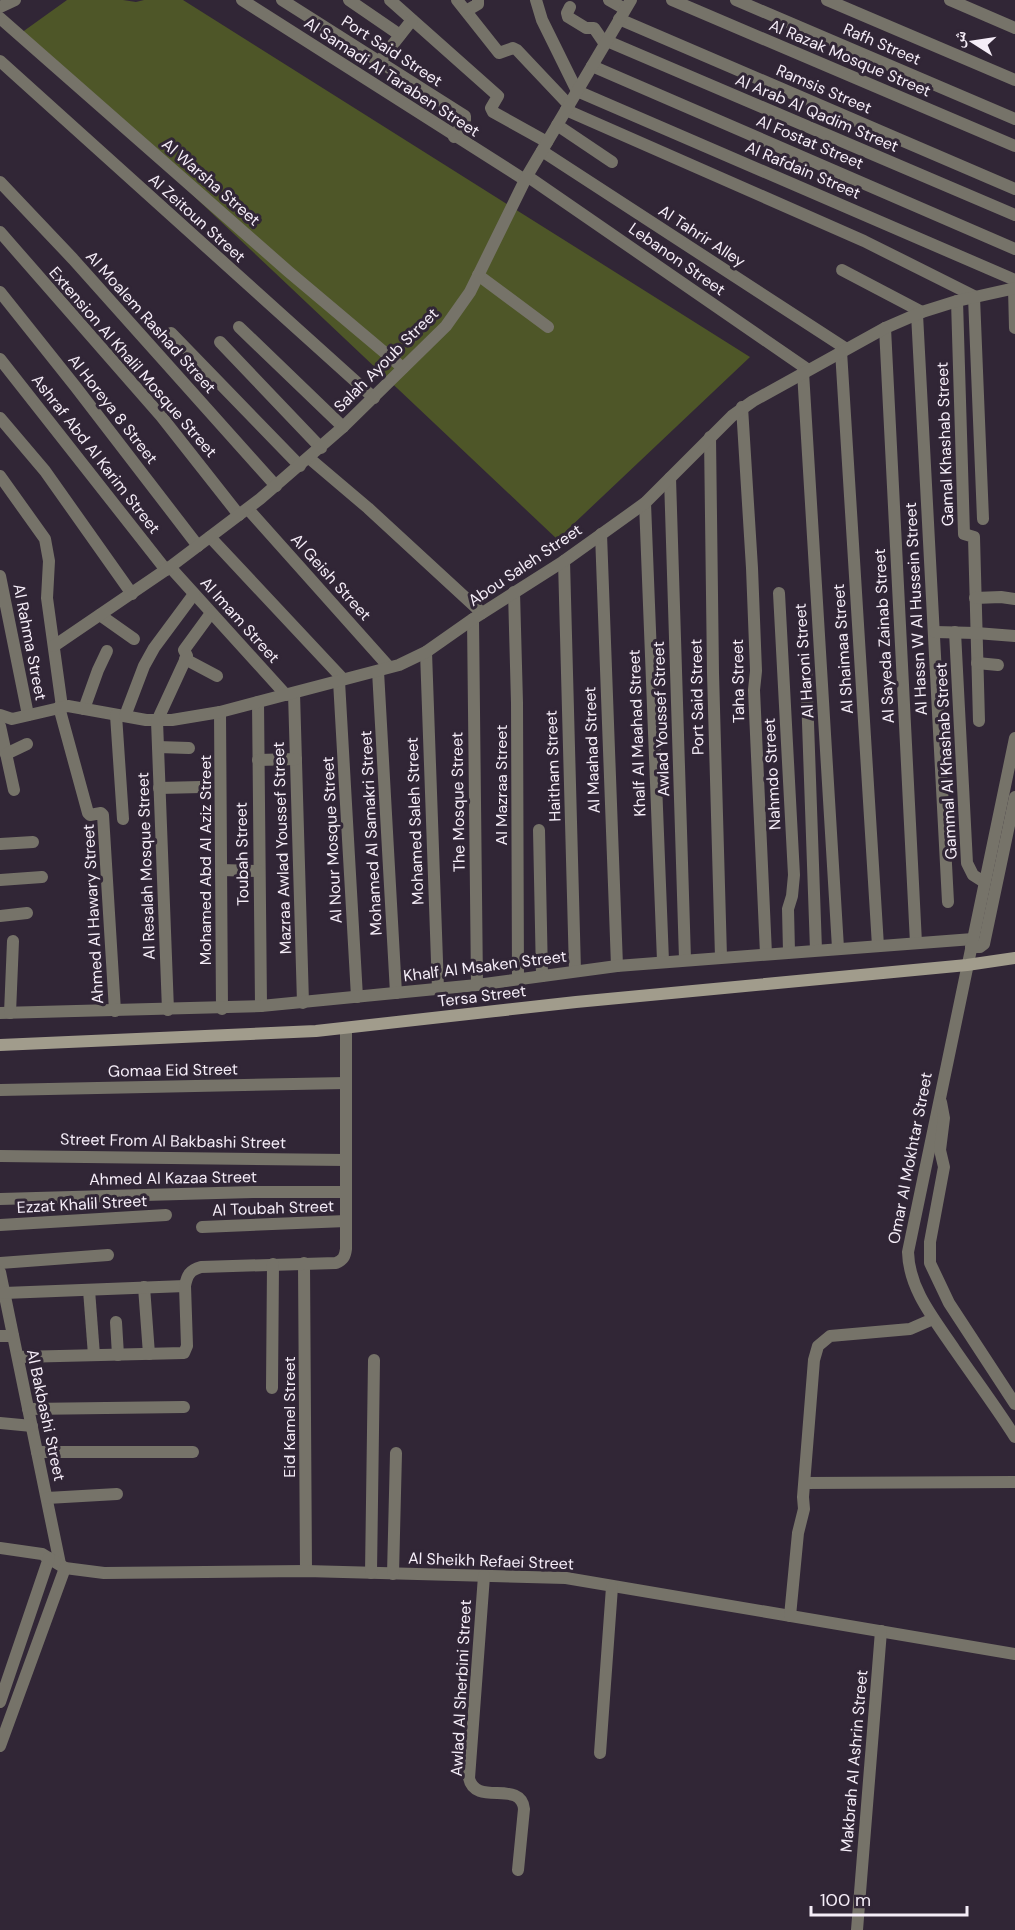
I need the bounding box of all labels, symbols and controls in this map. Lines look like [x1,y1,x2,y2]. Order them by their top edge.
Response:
street label: Port Said Street [338,11,446,91]
street label: Al Samadi Al Taraben Street [300,12,484,142]
north arrow [943,12,1003,72]
street label: Al Razak Mosque Street [766,14,934,102]
street label: Rafh Street [840,18,924,70]
text: ش [947,28,971,49]
street label: Ramsis Street [773,59,875,119]
street label: Al Arab Al Qadim Street [732,69,902,157]
street label: Al Fostat Street [753,110,867,174]
street label: Al Warsha Street [158,134,264,230]
street label: Al Rafdain Street [742,136,864,204]
street label: Al Zeitoun Street [144,169,250,267]
street label: Al Tahrir Alley [655,200,750,272]
street label: Lebanon Street [625,218,729,300]
street label: Al Moalem Rashad Street [81,246,221,398]
street label: Extension Al Khalil Mosque Street [44,262,222,462]
street label: Salah Ayoub Street [329,303,443,417]
street label: Al Horeya 8 Street [64,350,162,468]
street label: Gamal Khashab Street [932,361,958,527]
street label: Ashraf Abd Al Karim Street [27,370,165,538]
street label: Al Hassn W Al Hussein Street [900,502,932,716]
street label: Abou Saleh Street [464,519,586,611]
street label: Al Geish Street [286,529,376,625]
street label: Al Sayeda Zainab Street [869,548,899,724]
street label: Al Imam Street [196,572,284,668]
street label: Al Rahma Street [8,582,52,702]
street label: Al Shaimaa Street [828,583,858,715]
street label: Al Haroni Street [789,603,819,719]
street label: Port Said Street [685,639,709,755]
street label: Taha Street [727,639,749,723]
street label: Awlad Youssef Street [648,641,674,797]
street label: Khalf Al Maahad Street [624,649,650,817]
street label: Gammal Al Khashab Street [930,662,962,860]
street label: Al Maahad Street [579,686,605,814]
street label: Haitham Street [541,710,565,822]
street label: Nahmdo Street [759,717,785,831]
street label: Al Mazraa Street [491,725,512,845]
street label: Mohamed Al Samakri Street [355,730,387,936]
street label: The Mosque Street [446,732,470,872]
street label: Mohamed Saleh Street [402,737,428,905]
street label: Mazraa Awlad Youssef Street [268,741,296,955]
street label: Mohamed Abd Al Aziz Street [195,755,216,965]
street label: Al Nour Mosque Street [317,756,347,924]
street label: Al Resalah Mosque Street [132,772,160,960]
street label: Toubah Street [231,802,253,906]
street label: Ahmed Al Hawary Street [78,823,108,1005]
street label: Khalf Al Msaken Street [402,946,568,986]
street label: Tersa Street [437,980,527,1012]
street label: Gomaa Eid Street [108,1058,238,1082]
street label: Omar Al Mokhtar Street [883,1070,937,1246]
street label: Street From Al Bakbashi Street [60,1129,286,1153]
street label: Ahmed Al Kazaa Street [89,1166,257,1190]
street label: Ezzat Khalil Street [16,1190,148,1218]
street label: Al Toubah Street [212,1195,334,1221]
street label: Al Bakbashi Street [22,1347,70,1483]
street label: Eid Kamel Street [279,1356,300,1478]
street label: Al Sheikh Refaei Street [408,1548,574,1574]
street label: Awlad Al Sherbini Street [446,1599,476,1777]
street label: Makbrah Al Ashrin Street [836,1669,872,1853]
scale bar [811,1879,967,1917]
text: 100 m [820,1888,871,1912]

